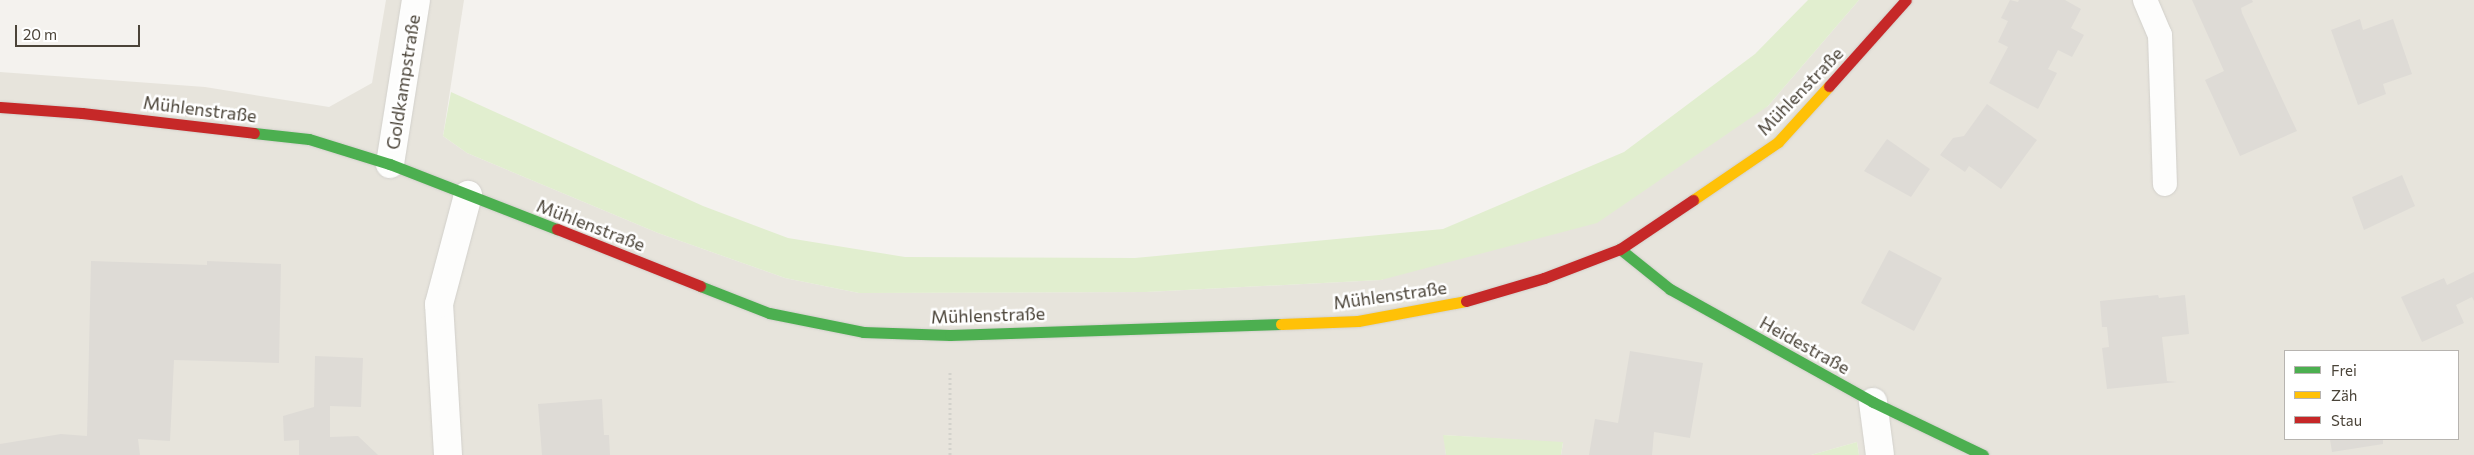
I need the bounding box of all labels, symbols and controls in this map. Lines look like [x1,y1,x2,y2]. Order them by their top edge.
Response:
street label: Goldkampstraße [382,13,424,151]
scale bar [18,15,142,47]
text: 20 m [23,25,57,43]
street label: Mühlenstraße [1753,42,1847,140]
street label: Mühlenstraße [142,91,258,127]
street label: Mühlenstraße [534,194,648,256]
street label: Mühlenstraße [1332,276,1448,314]
street label: Mühlenstraße [931,302,1045,328]
street label: Heidestraße [1756,311,1854,379]
legend [2284,350,2459,440]
text: Frei [2331,361,2357,379]
text: Zäh [2331,386,2357,404]
text: Stau [2331,411,2362,429]

